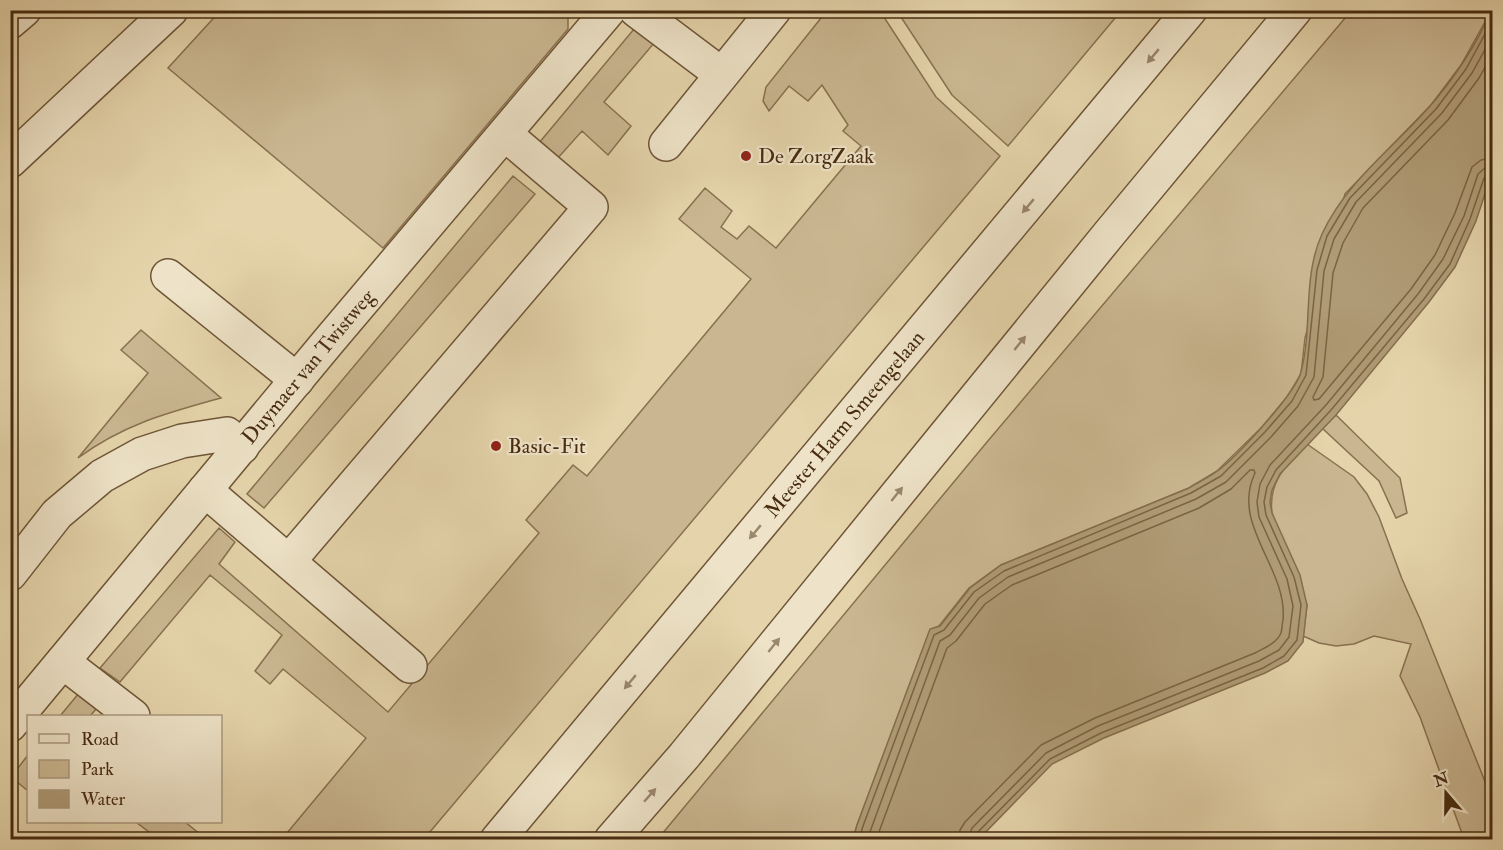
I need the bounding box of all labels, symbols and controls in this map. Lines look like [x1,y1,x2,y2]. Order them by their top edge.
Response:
one-way arrow [1147,48,1160,63]
place label: De ZorgZaak [758,143,874,170]
marker: De ZorgZaak [739,149,753,163]
one-way arrow [1023,198,1035,213]
street label: Duymaer van Twistweg [236,283,381,450]
street label: Meester Harm Smeengelaan [759,325,931,523]
one-way arrow [1014,335,1027,351]
place label: Basic-Fit [508,433,586,460]
marker: Basic-Fit [489,439,503,453]
one-way arrow [891,486,904,502]
one-way arrow [748,524,761,540]
one-way arrow [768,637,781,653]
one-way arrow [623,674,636,690]
legend [27,715,222,823]
text: Road [81,728,119,751]
text: Park [81,758,114,781]
north arrow [1416,763,1476,823]
text: N [1430,768,1452,792]
text: Water [80,788,125,811]
one-way arrow [643,788,657,803]

